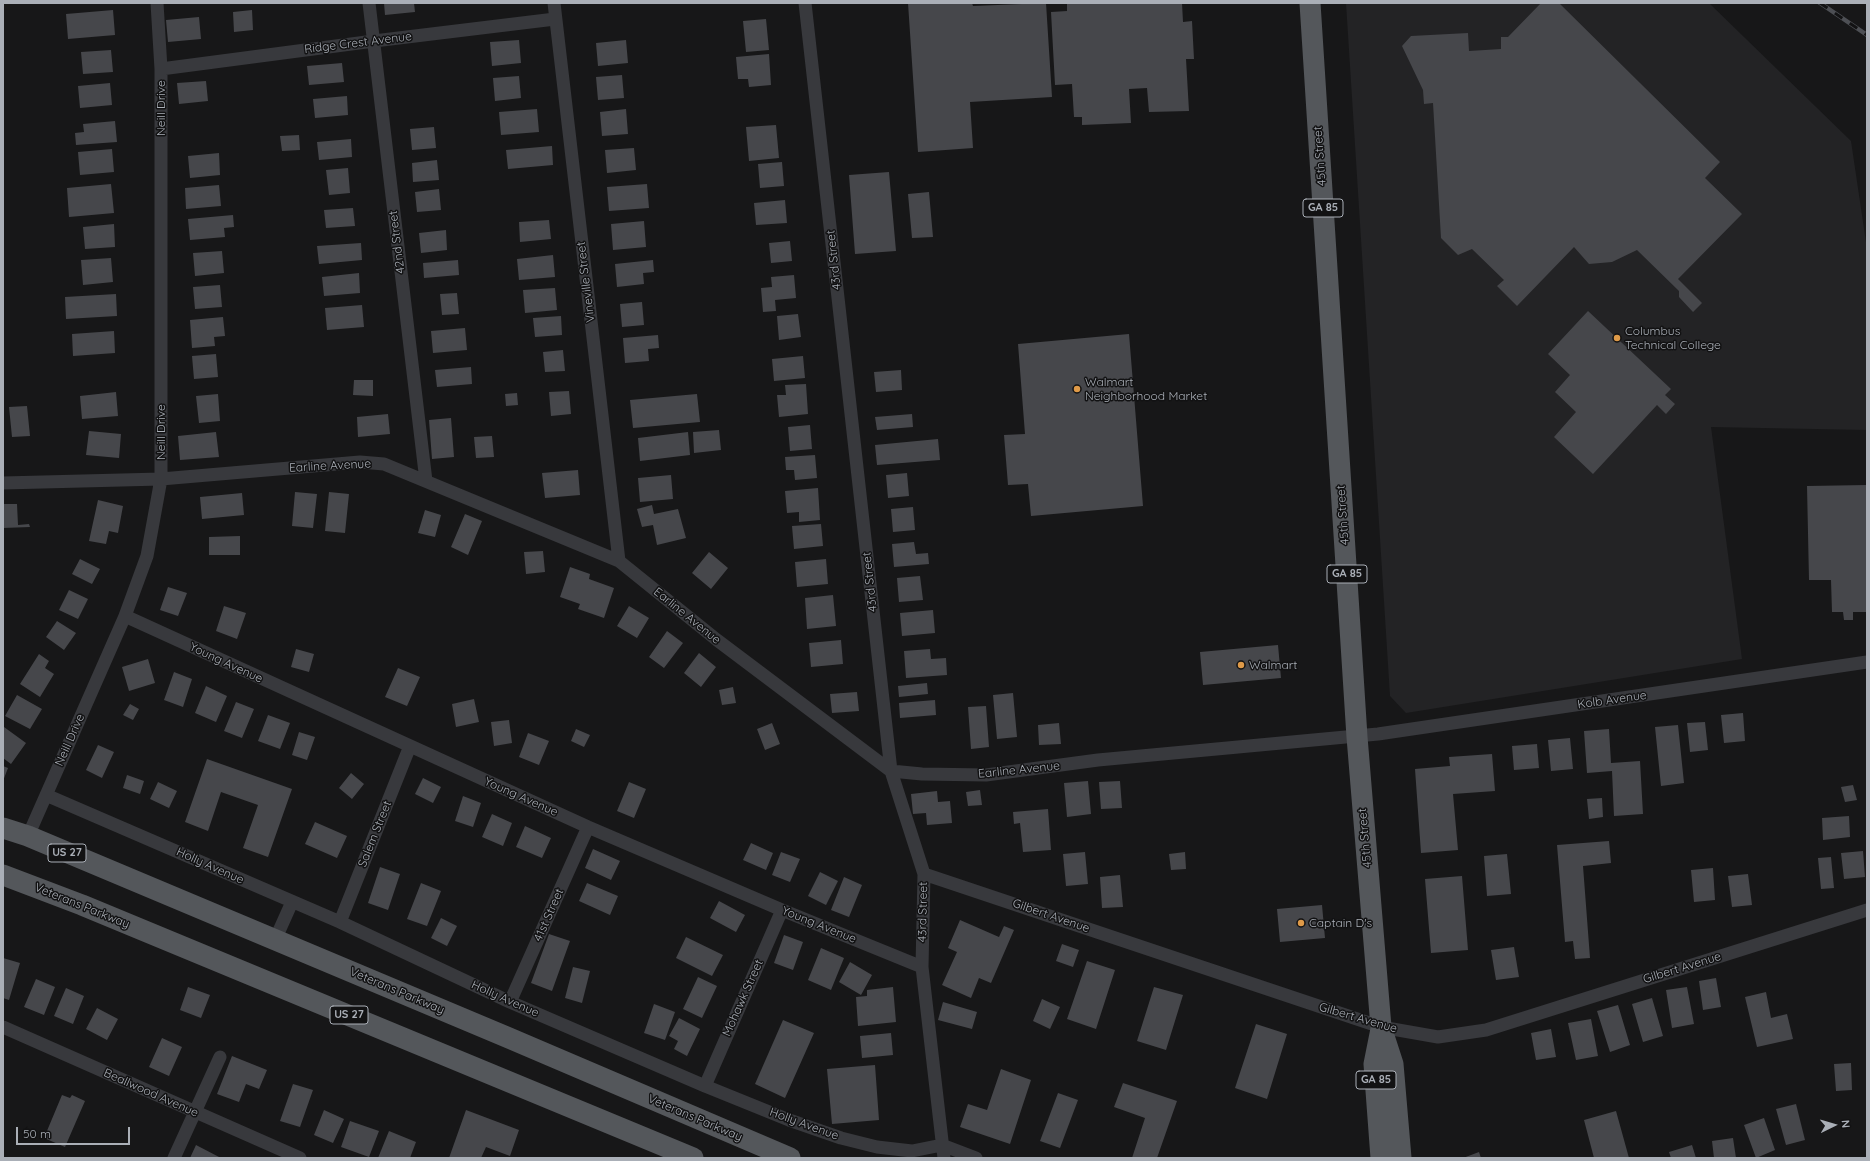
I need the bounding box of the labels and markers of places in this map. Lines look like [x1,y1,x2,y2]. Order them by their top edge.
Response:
place label: Columbus Technical College [1625,324,1721,352]
marker: Columbus Technical College [1612,333,1622,343]
place label: Walmart Neighborhood Market [1085,375,1207,403]
marker: Walmart Neighborhood Market [1072,384,1082,394]
place label: Walmart [1249,658,1297,672]
marker: Walmart [1236,660,1246,670]
place label: Captain D's [1309,916,1372,930]
marker: Captain D's [1296,918,1306,928]

